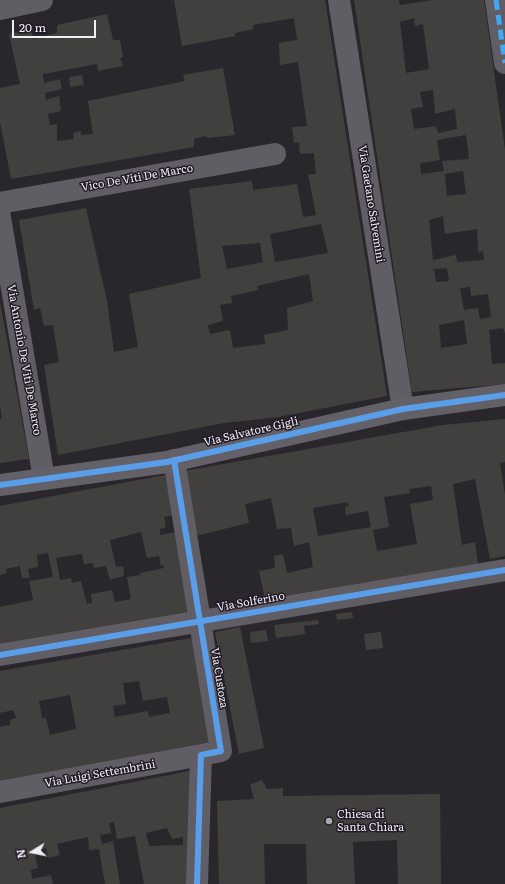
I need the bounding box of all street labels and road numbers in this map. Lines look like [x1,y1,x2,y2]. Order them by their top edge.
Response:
street label: Via Gaetano Salvemini [355,145,387,263]
street label: Vico De Viti De Marco [80,162,194,194]
street label: Via Antonio De Viti De Marco [4,284,44,436]
street label: Via Salvatore Gigli [203,415,299,449]
street label: Via Solferino [216,590,286,614]
street label: Via Custoza [208,647,230,709]
street label: Via Luigi Settembrini [43,758,157,790]

